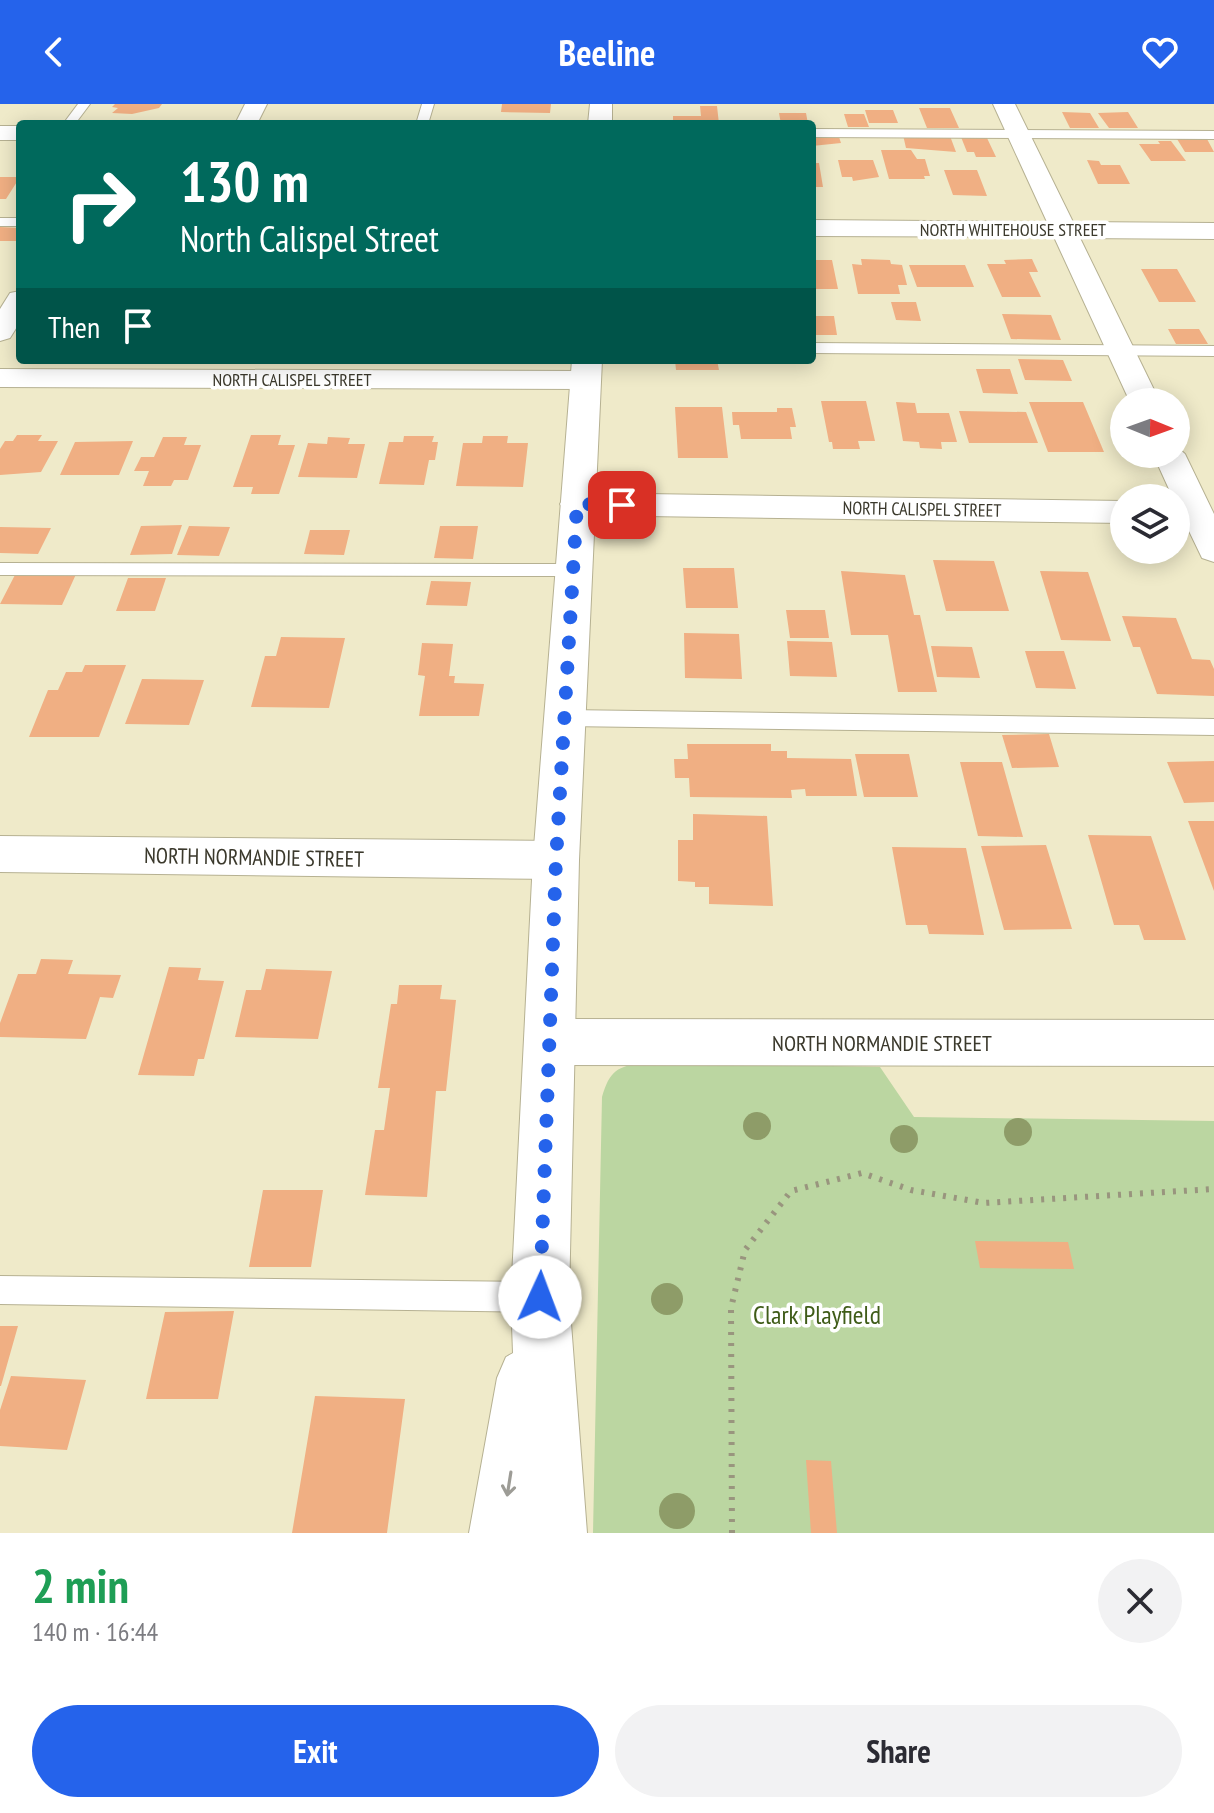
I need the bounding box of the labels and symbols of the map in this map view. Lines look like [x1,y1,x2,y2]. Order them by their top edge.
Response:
street label: NORTH WHITEHOUSE STREET [920,218,1106,241]
street label: NORTH CALISPEL STREET [213,368,371,391]
north arrow [1110,388,1190,468]
pin [588,471,656,539]
street label: NORTH CALISPEL STREET [842,496,1002,522]
street label: NORTH NORMANDIE STREET [144,841,364,873]
street label: NORTH NORMANDIE STREET [772,1029,992,1057]
position arrow [498,1255,582,1339]
park label: Clark Playfield [753,1298,881,1331]
one-way arrow [501,1471,516,1497]

